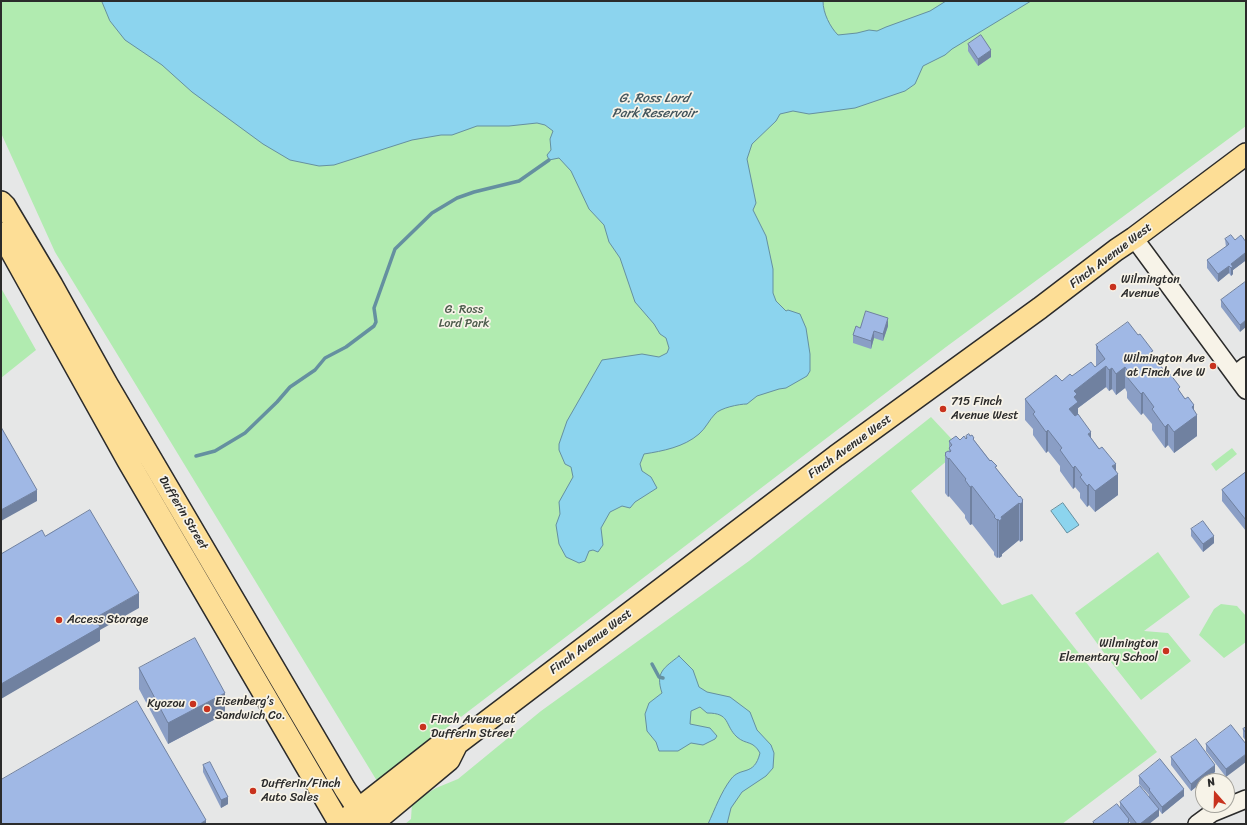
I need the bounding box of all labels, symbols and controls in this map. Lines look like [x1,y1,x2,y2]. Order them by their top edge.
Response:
water label: G. Ross Lord Park Reservoir [612,91,696,122]
street label: Finch Avenue West [1067,220,1155,292]
place label: Wilmington Avenue [1121,273,1180,301]
marker: Wilmington Avenue [1108,282,1118,292]
park label: G. Ross Lord Park [439,303,489,331]
place label: Wilmington Ave at Finch Ave W [1123,352,1205,380]
marker: Wilmington Ave at Finch Ave W [1208,361,1218,371]
place label: 715 Finch Avenue West [951,395,1019,423]
marker: 715 Finch Avenue West [938,404,948,414]
street label: Finch Avenue West [806,412,894,482]
street label: Dufferin Street [155,474,211,552]
street label: Finch Avenue West [547,606,635,678]
place label: Access Storage [67,613,148,627]
marker: Access Storage [54,615,64,625]
place label: Wilmington Elementary School [1059,637,1158,665]
marker: Wilmington Elementary School [1161,646,1171,656]
place label: Eisenberg’s Sandwich Co. [215,695,286,723]
place label: Kyozou [147,697,185,711]
marker: Kyozou [188,699,198,709]
marker: Eisenberg’s Sandwich Co. [202,704,212,714]
place label: Finch Avenue at Dufferin Street [431,713,515,741]
marker: Finch Avenue at Dufferin Street [418,722,428,732]
text: N [1204,772,1218,792]
north arrow [1195,773,1235,813]
place label: Dufferin/Finch Auto Sales [261,777,341,805]
marker: Dufferin/Finch Auto Sales [248,786,258,796]

